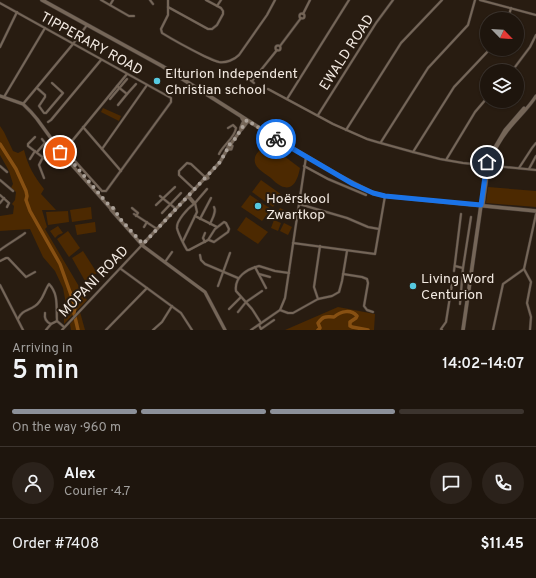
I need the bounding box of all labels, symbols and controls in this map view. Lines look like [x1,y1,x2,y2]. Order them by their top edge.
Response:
street label: TIPPERARY ROAD [37,9,146,80]
street label: EWALD ROAD [316,12,378,94]
north arrow [480,12,524,56]
map controls [480,12,524,108]
button: layers [480,64,524,108]
place label: Elturion Independent Christian school [165,66,298,99]
marker: Elturion Independent Christian school [152,76,162,86]
courier [256,119,296,159]
icon: bike [265,128,287,150]
pin [43,135,77,169]
icon: bag [49,141,71,163]
pin [470,145,504,179]
icon: home [476,151,498,173]
place label: Hoërskool Zwartkop [266,191,330,224]
marker: Hoërskool Zwartkop [253,201,263,211]
street label: MOPANI ROAD [56,243,132,321]
place label: Living Word Centurion [421,271,494,304]
marker: Living Word Centurion [408,281,418,291]
text: Arriving in [12,341,73,357]
text: 5 min [12,355,79,388]
text: 14:02–14:07 [442,355,524,374]
text: On the way · 960 m [12,420,121,436]
button: person [12,462,54,504]
button: chat [430,462,472,504]
button: phone [482,462,524,504]
text: Alex [64,465,96,484]
text: Courier · 4.7 [64,484,130,500]
text: Order #7408 [12,535,99,554]
text: $11.45 [480,535,524,554]

